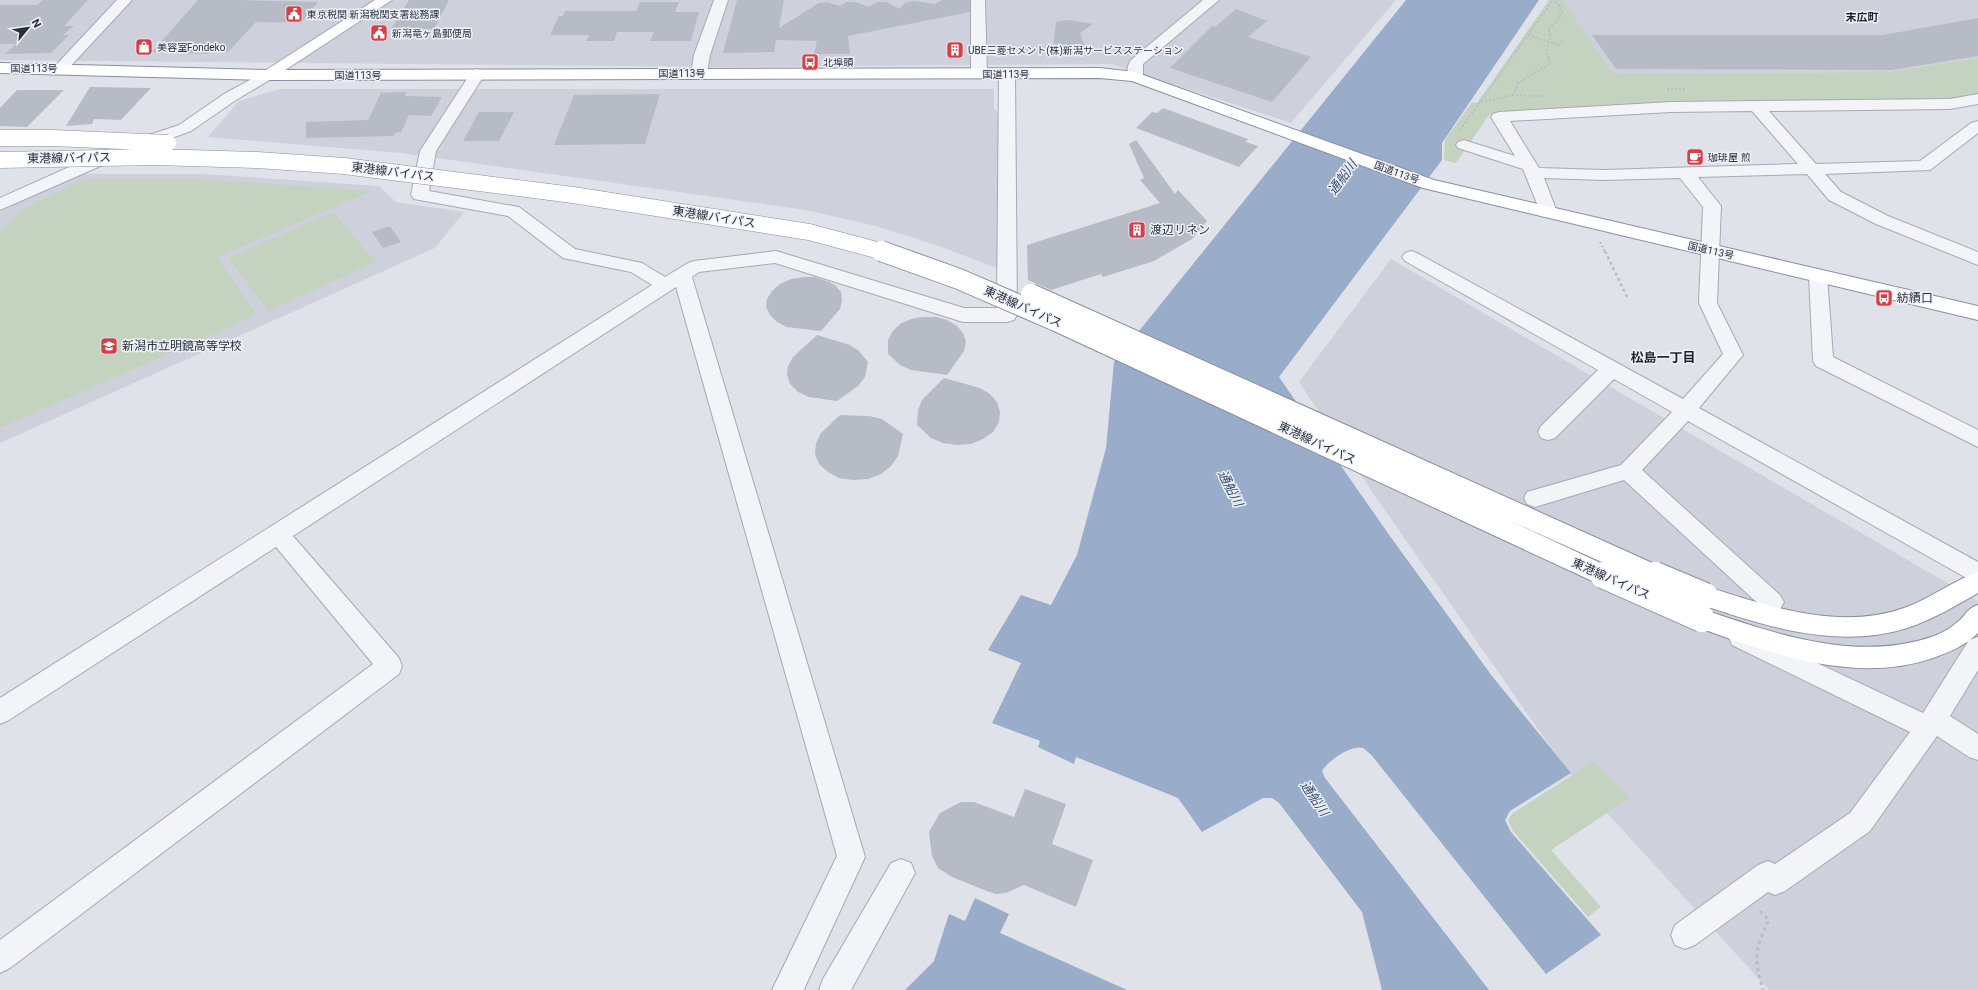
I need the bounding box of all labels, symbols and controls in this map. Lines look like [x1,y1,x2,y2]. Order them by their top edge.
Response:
public building icon: 東京税関 新潟税関支署総務課 [284,4,304,24]
north arrow [8,8,48,48]
place label: 東京税関 新潟税関支署総務課 [307,9,439,20]
district label: 末広町 [1846,11,1879,24]
text: N [29,17,44,30]
public building icon: 新潟竜ヶ島郵便局 [369,23,389,43]
place label: 新潟竜ヶ島郵便局 [392,28,472,39]
shop icon: 美容室Fondeko [134,37,154,57]
building icon: UBE三菱セメント(株)新潟サービスステーション [945,40,965,60]
place label: 美容室Fondeko [157,42,226,53]
place label: UBE三菱セメント(株)新潟サービスステーション [968,45,1183,57]
bus stop icon: 北埠頭 [800,52,820,72]
place label: 北埠頭 [823,57,854,68]
street label: 国道113号 [11,63,57,74]
street label: 国道113号 [659,68,705,79]
street label: 国道113号 [983,69,1029,80]
street label: 国道113号 [335,70,381,81]
cafe icon: 珈琲屋 煎 [1685,147,1705,167]
street label: 東港線バイパス [27,150,111,166]
place label: 珈琲屋 煎 [1708,152,1750,163]
water label: 通船川 [1325,155,1361,197]
street label: 国道113号 [1373,159,1421,186]
street label: 東港線バイパス [351,160,435,184]
street label: 東港線バイパス [672,204,756,230]
building icon: 渡辺リネン [1127,220,1147,240]
place label: 渡辺リネン [1150,223,1210,237]
street label: 国道113号 [1687,240,1735,261]
street label: 東港線バイパス [982,284,1064,330]
bus stop icon: 紡績口 [1874,288,1894,308]
place label: 紡績口 [1897,291,1933,305]
school or university icon: 新潟市立明鏡高等学校 [99,336,119,356]
place label: 新潟市立明鏡高等学校 [122,339,242,353]
district label: 松島一丁目 [1630,350,1696,365]
street label: 東港線バイパス [1276,419,1358,467]
water label: 通船川 [1215,467,1247,511]
street label: 東港線バイパス [1570,556,1652,602]
water label: 通船川 [1297,778,1333,820]

